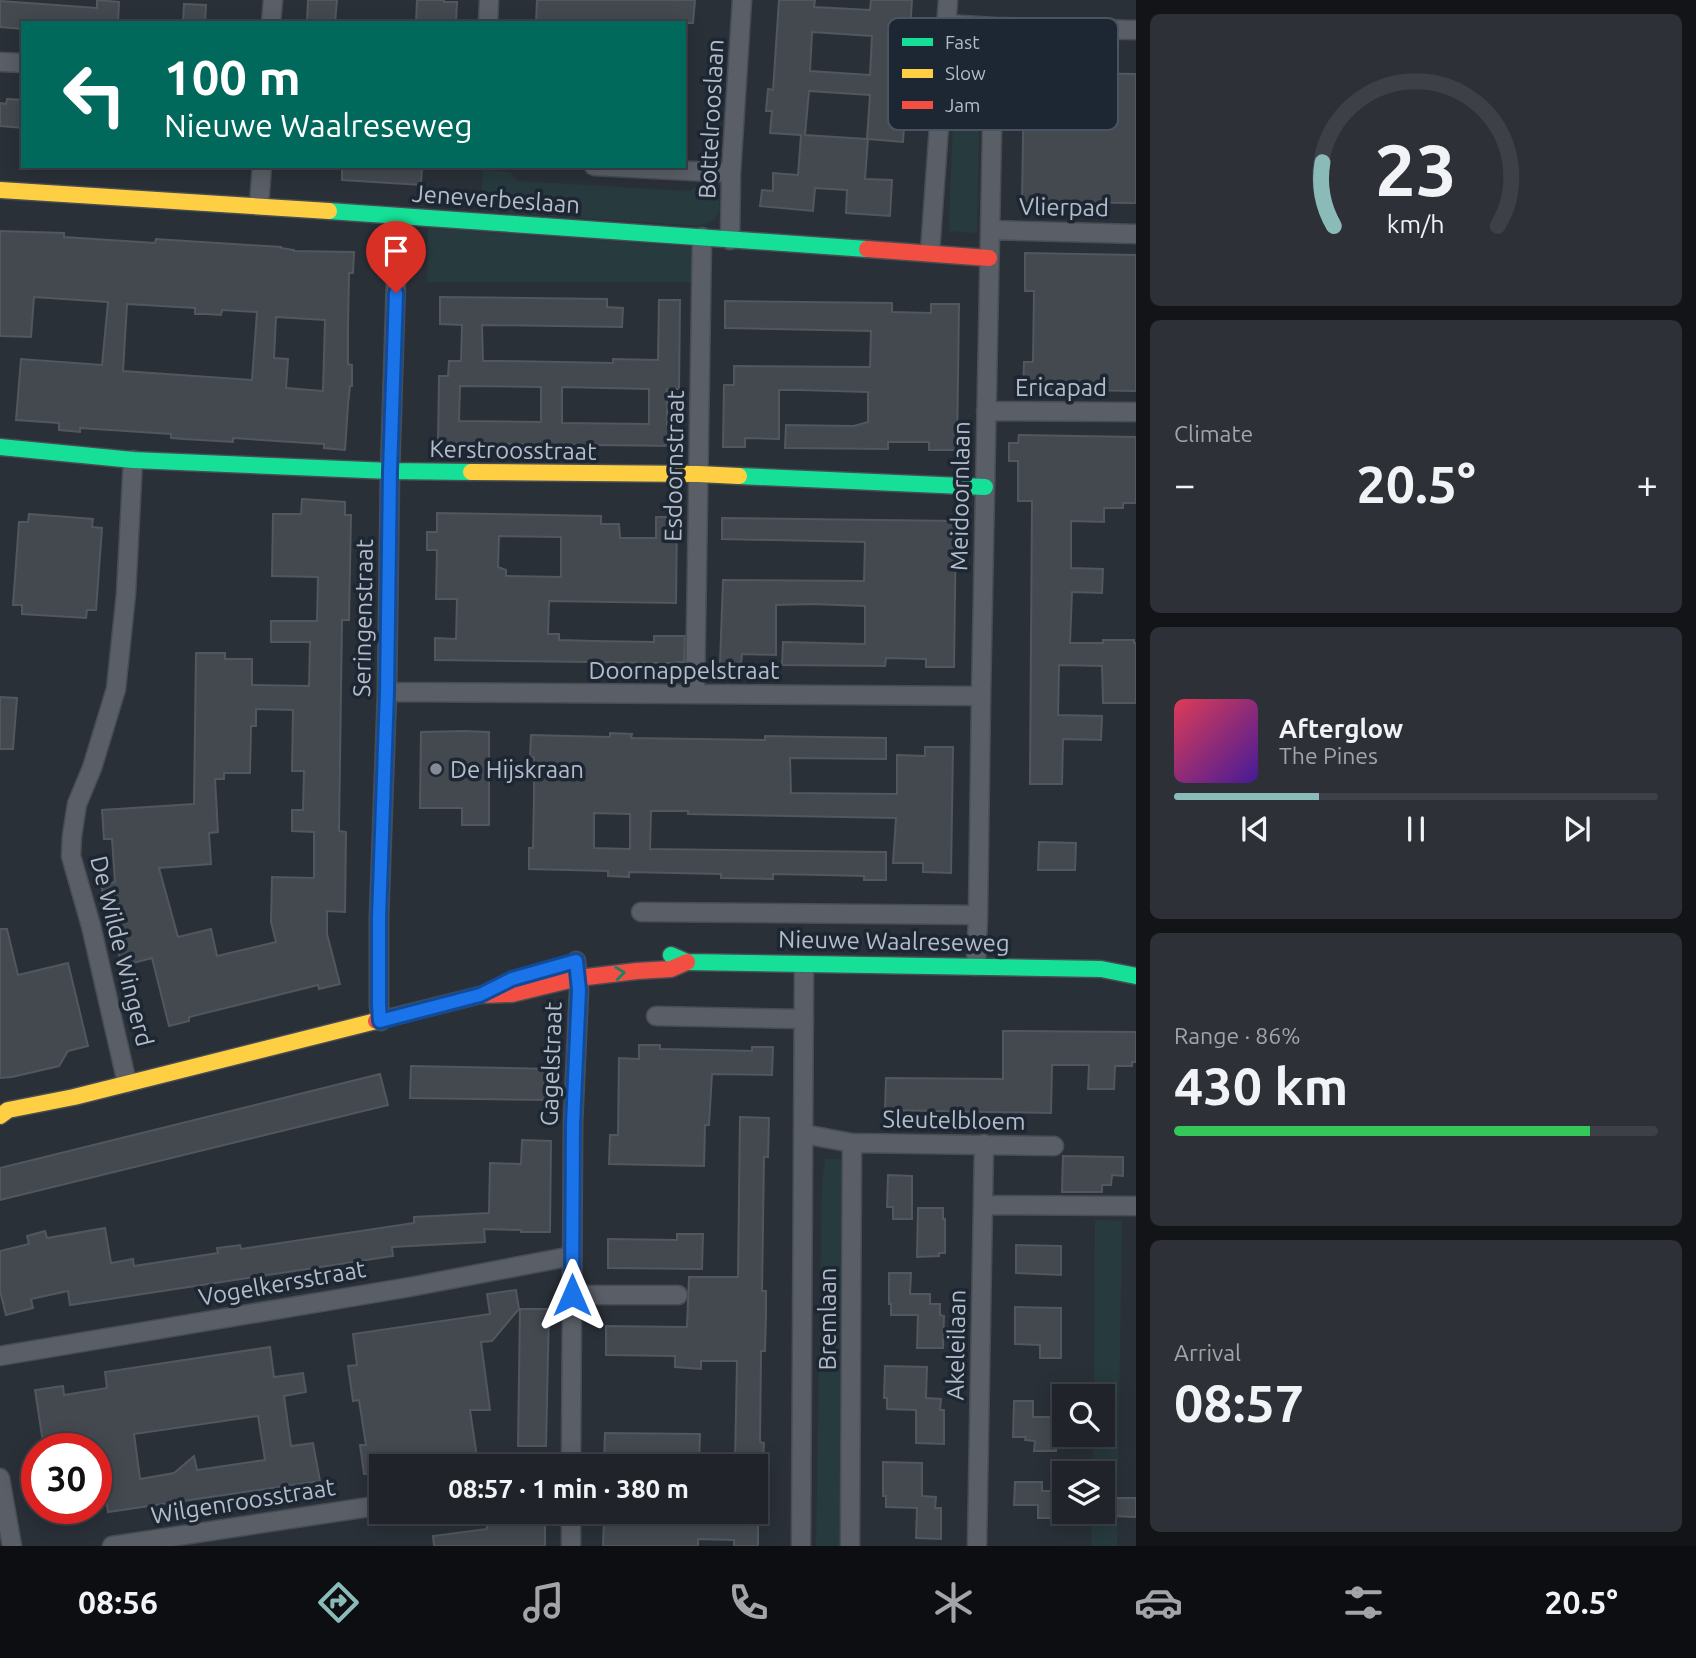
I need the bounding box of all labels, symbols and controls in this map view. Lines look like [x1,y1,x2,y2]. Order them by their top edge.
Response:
legend [888,18,1118,130]
text: Fast [945,31,980,53]
street label: Bottelrooslaan [693,38,729,200]
icon: left [49,49,140,140]
text: 100 m [164,49,301,104]
text: Slow [945,62,986,84]
text: Jam [945,94,981,116]
text: Nieuwe Waalreseweg [164,107,473,143]
text: 23 [1375,129,1457,211]
street label: Jeneverbeslaan [411,180,581,218]
street label: Vlierpad [1019,193,1109,221]
text: km/h [1387,210,1445,238]
pin [366,221,426,293]
icon: arrive [377,232,415,270]
street label: Ericapad [1015,374,1107,401]
street label: Esdoornstraat [659,389,689,542]
street label: Meidoornlaan [945,421,975,571]
text: Climate [1174,421,1253,446]
street label: Kerstroosstraat [429,435,597,465]
text: 20.5° [1356,455,1476,513]
text: − [1174,463,1195,505]
text: + [1637,463,1658,505]
street label: Seringenstraat [348,538,378,697]
street label: Doornappelstraat [589,657,780,684]
text: Afterglow [1279,714,1403,743]
text: The Pines [1279,743,1378,768]
place label: De Hijskraan [450,756,584,783]
marker: De Hijskraan [428,761,444,777]
icon: previous [1236,810,1274,848]
icon: pause [1397,810,1435,848]
icon: next [1558,810,1596,848]
street label: De Wilde Wingerd [85,853,159,1049]
street label: Nieuwe Waalreseweg [778,925,1010,957]
one-way arrow [614,966,625,981]
street label: Gagelstraat [535,1001,567,1127]
text: Range · 86% [1174,1023,1301,1048]
text: 430 km [1174,1057,1348,1115]
street label: Sleutelbloem [882,1105,1026,1135]
street label: Vogelkersstraat [196,1255,368,1311]
position arrow [535,1258,609,1332]
street label: Bremlaan [814,1268,841,1370]
street label: Akeleilaan [942,1289,970,1401]
text: Arrival [1174,1340,1241,1365]
text: 08:57 [1174,1374,1304,1432]
map controls [1052,1384,1115,1524]
button: search [1052,1384,1115,1447]
speed limit sign: 30 [21,1433,112,1524]
button: layers [1052,1461,1115,1524]
street label: Wilgenroosstraat [149,1473,338,1529]
text: 08:57 · 1 min · 380 m [448,1474,689,1503]
icon: directions [314,1578,363,1627]
icon: music [519,1578,568,1627]
icon: phone [724,1578,773,1627]
icon: climate [929,1578,978,1627]
icon: car [1134,1578,1183,1627]
icon: filters [1339,1578,1388,1627]
text: 08:56 [78,1584,158,1620]
text: 20.5° [1545,1584,1618,1620]

